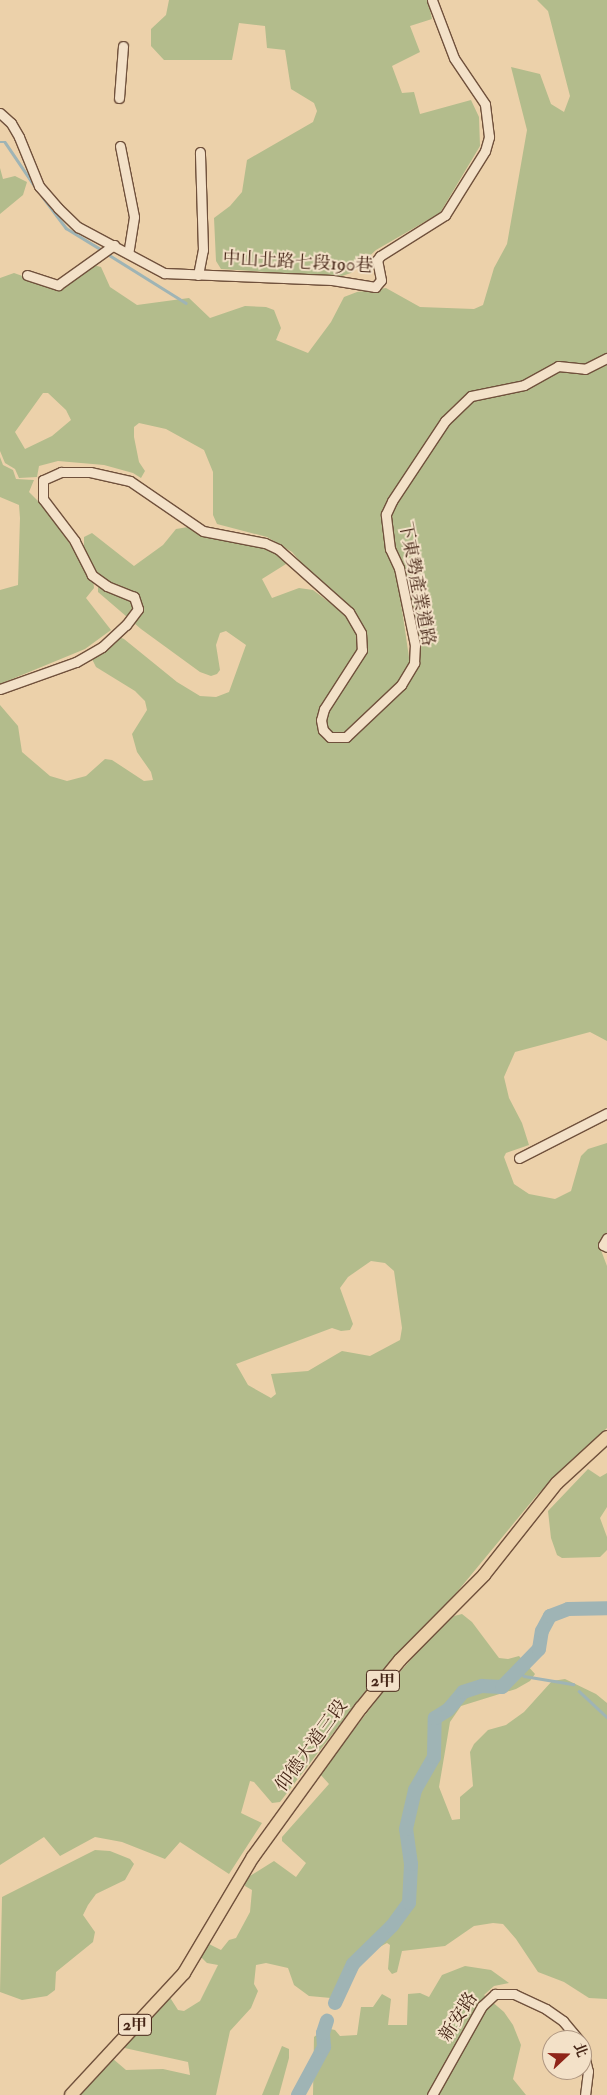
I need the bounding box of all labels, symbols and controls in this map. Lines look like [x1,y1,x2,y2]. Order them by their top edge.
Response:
street label: 中山北路七段190巷 [222,248,374,278]
street label: 下東勢產業道路 [393,520,439,648]
road number: 2甲 [366,1668,400,1694]
street label: 仰德大道三段 [272,1696,352,1796]
street label: 新安路 [435,1988,483,2046]
road number: 2甲 [118,2012,152,2038]
north arrow [542,2030,592,2080]
text: 北 [570,2040,591,2059]

